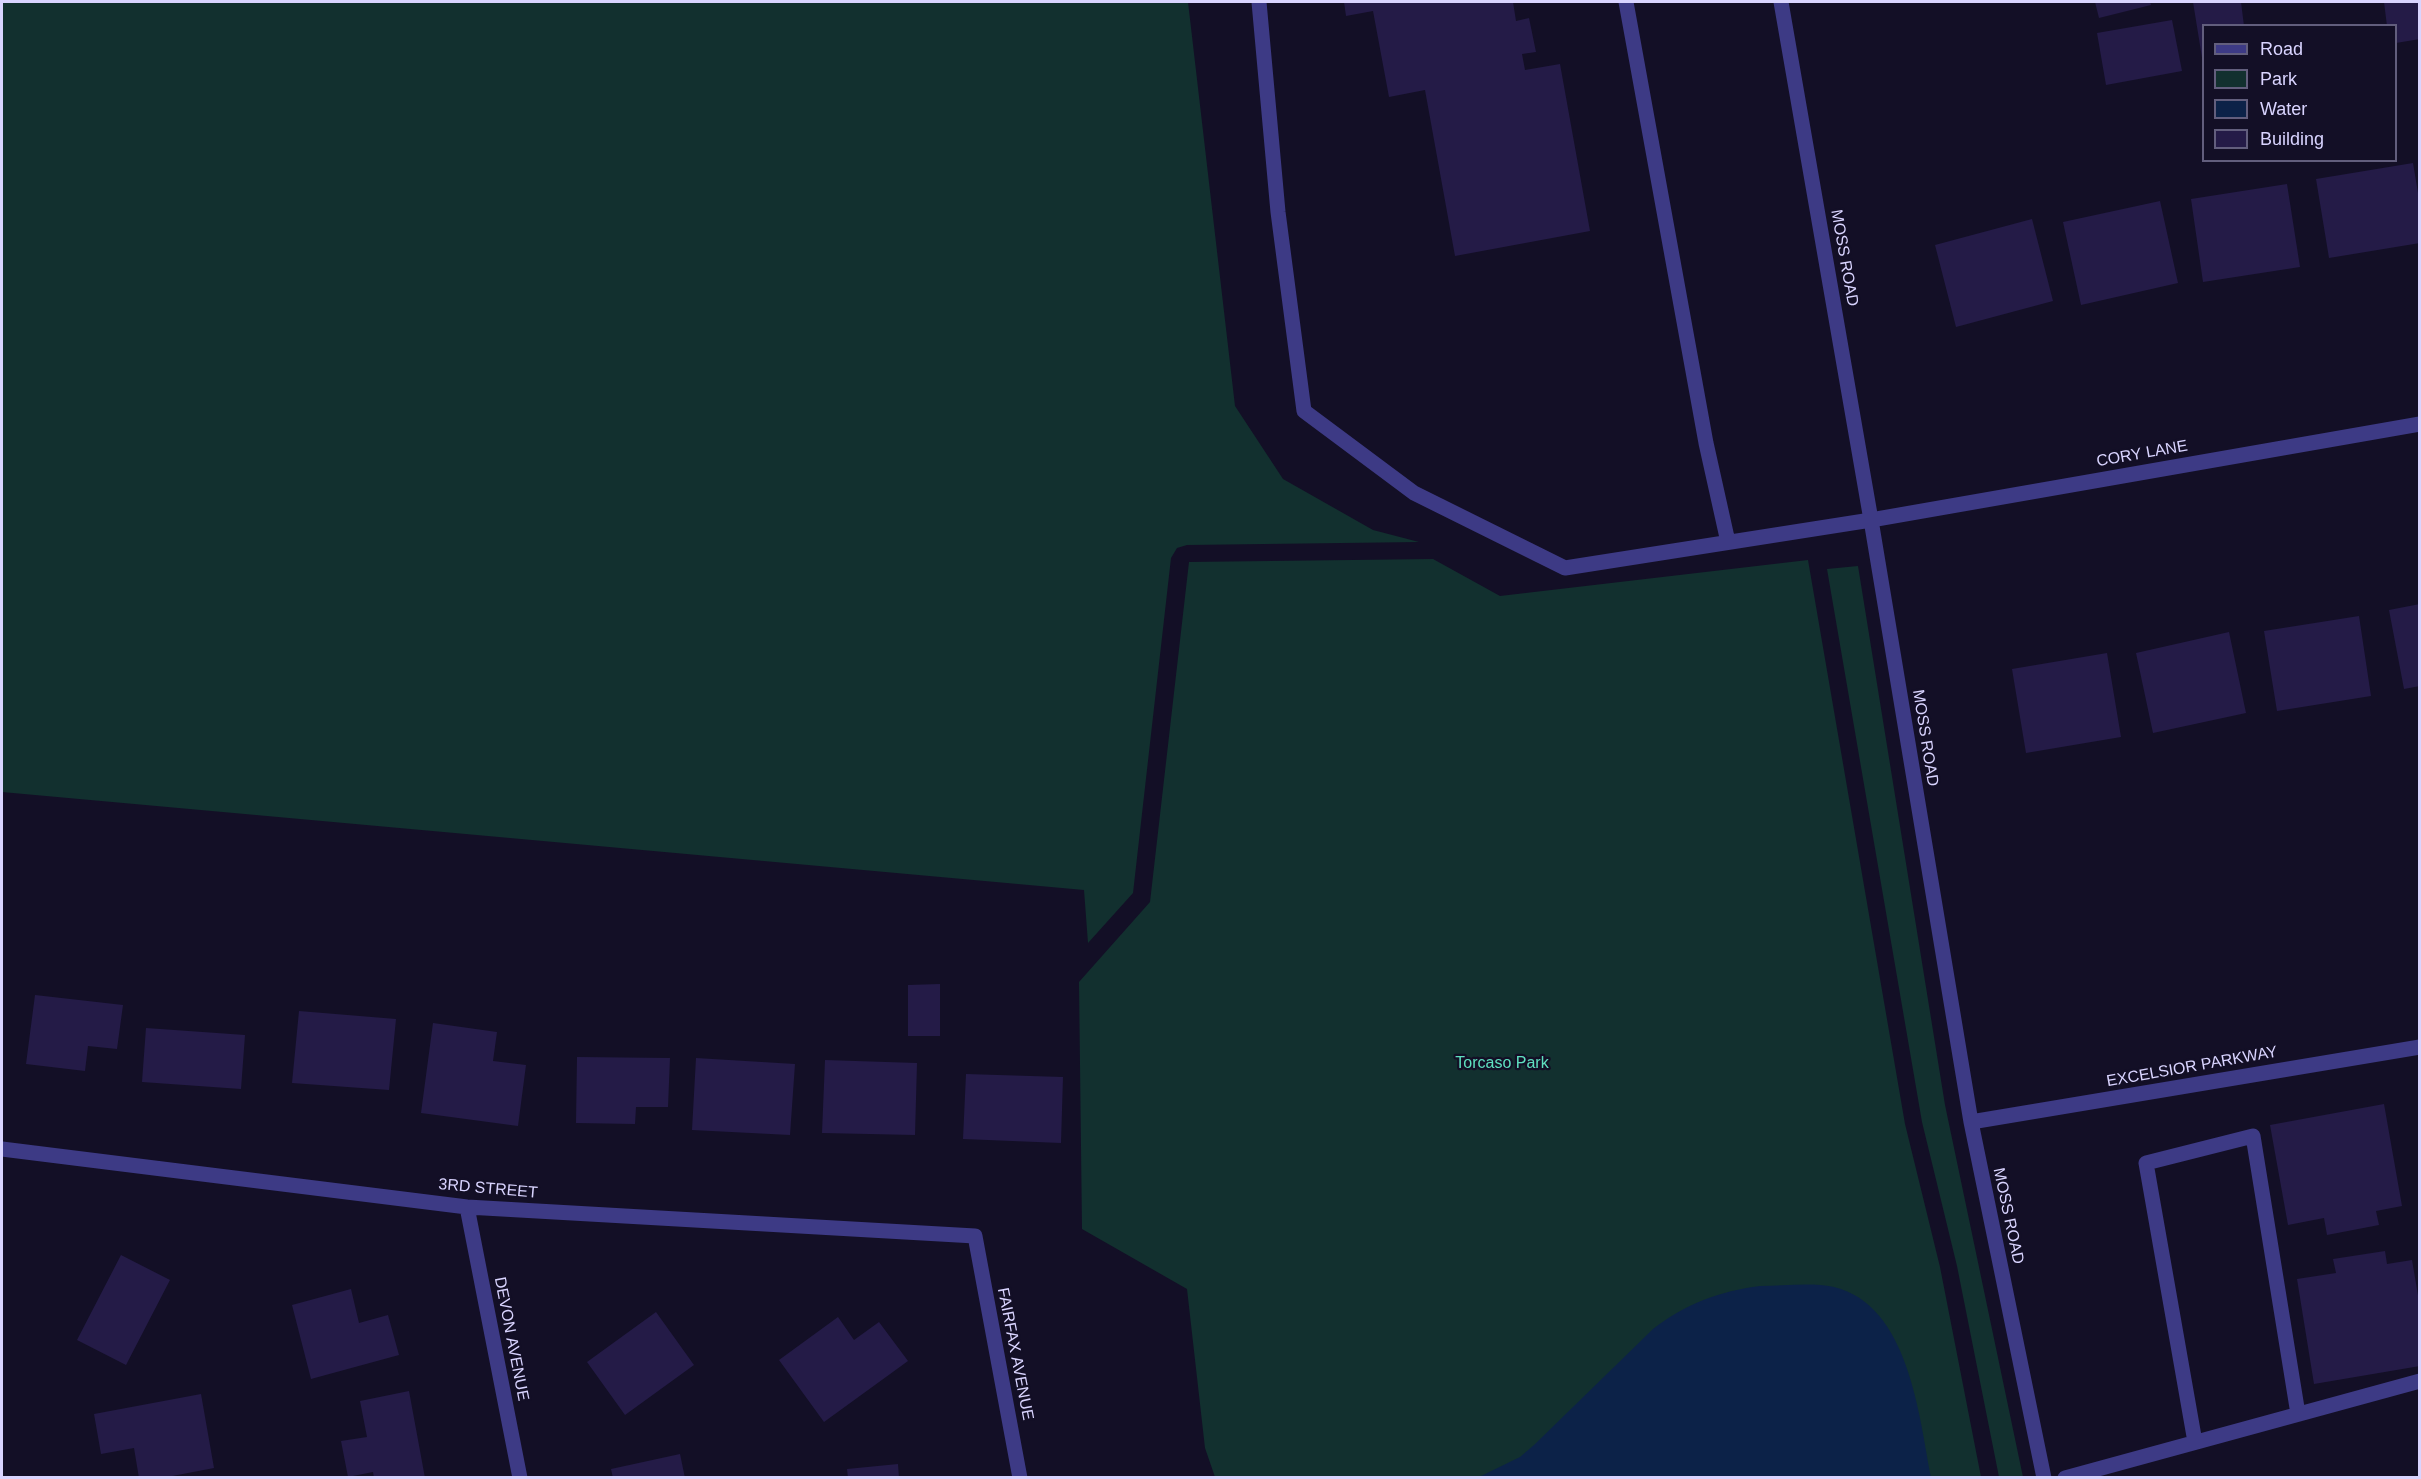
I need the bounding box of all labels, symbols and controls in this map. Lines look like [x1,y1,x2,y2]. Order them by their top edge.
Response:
legend [2202,24,2397,162]
text: Road [2260,39,2303,59]
text: Park [2260,69,2297,89]
text: Water [2260,99,2307,119]
text: Building [2260,129,2324,149]
street label: MOSS ROAD [1826,208,1862,308]
street label: CORY LANE [2095,437,2189,471]
street label: MOSS ROAD [1908,688,1942,788]
street label: EXCELSIOR PARKWAY [2105,1043,2279,1091]
park label: Torcaso Park [1455,1054,1549,1074]
street label: MOSS ROAD [1988,1166,2028,1266]
street label: 3RD STREET [438,1175,538,1203]
street label: DEVON AVENUE [490,1275,532,1403]
street label: FAIRFAX AVENUE [993,1286,1037,1422]

